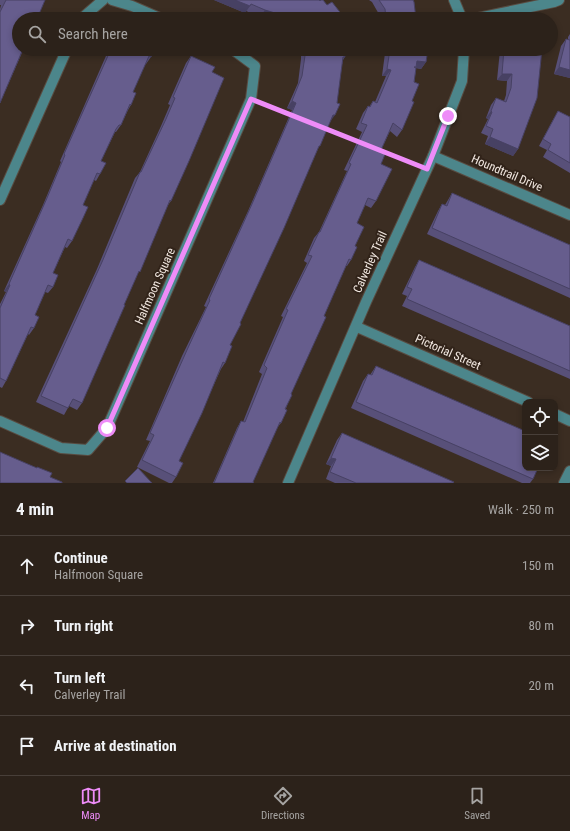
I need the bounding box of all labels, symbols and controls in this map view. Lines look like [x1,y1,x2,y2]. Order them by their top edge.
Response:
search box [12,12,558,56]
icon: search [26,23,48,45]
text: Search here [58,25,128,43]
route end [439,107,457,125]
street label: Houndtrail Drive [469,152,545,194]
street label: Calverley Trail [350,229,390,295]
street label: Halfmoon Square [132,245,178,326]
street label: Pictorial Street [413,331,483,373]
map controls [522,399,558,471]
button: locate [522,399,558,435]
route start [98,419,116,437]
button: layers [522,435,558,471]
text: 4 min [16,499,54,519]
text: Walk · 250 m [488,502,554,517]
text: Continue [54,549,108,567]
icon: ahead [16,555,38,577]
text: 150 m [522,558,554,573]
text: Halfmoon Square [54,567,143,582]
icon: right [16,615,38,637]
text: Turn right [54,617,113,635]
text: 80 m [528,618,554,633]
text: Turn left [54,669,105,687]
icon: left [16,675,38,697]
text: 20 m [528,678,554,693]
text: Calverley Trail [54,687,125,702]
icon: arrive [16,735,38,757]
text: Arrive at destination [54,737,177,755]
tab: Map [80,785,102,822]
tab: Directions [261,785,305,822]
tab: Saved [464,785,490,822]

